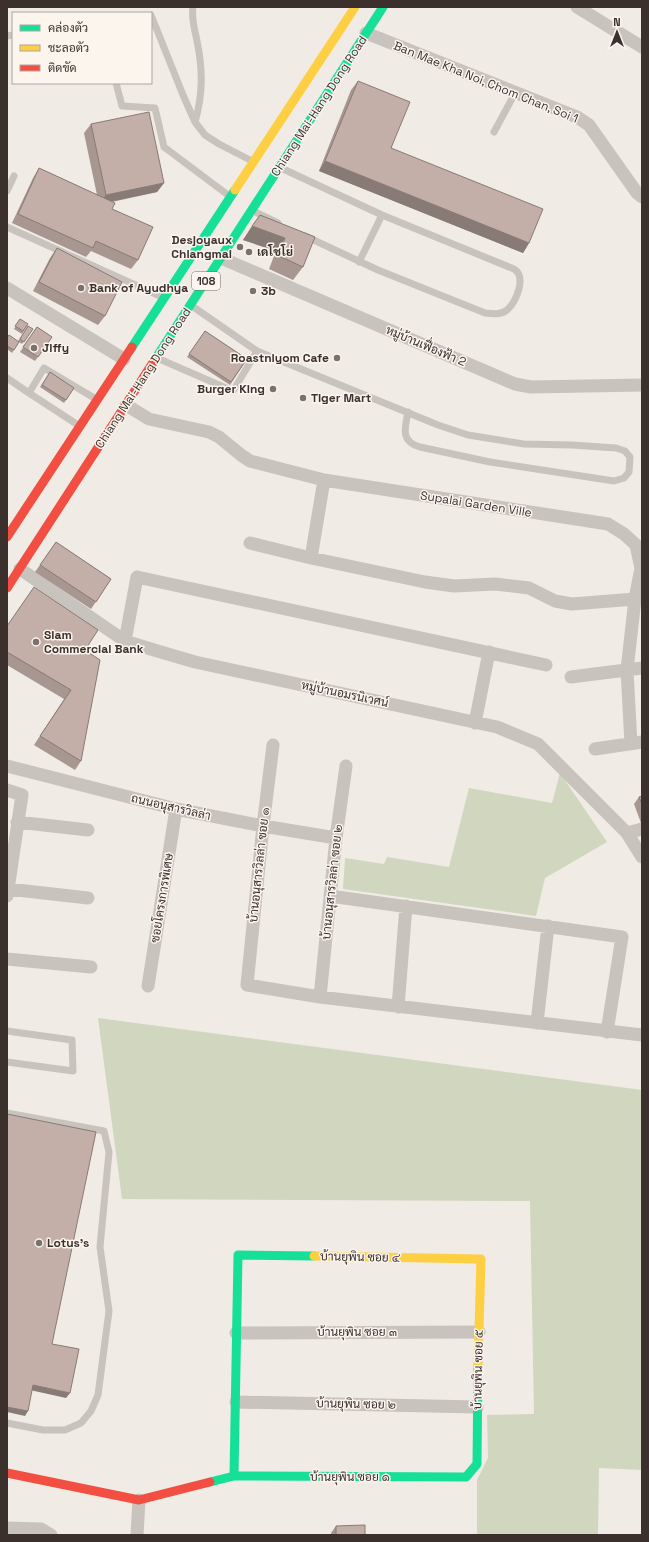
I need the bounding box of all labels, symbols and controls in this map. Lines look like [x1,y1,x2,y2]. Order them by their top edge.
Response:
legend [12,12,152,84]
north arrow [597,12,637,52]
text: N [613,15,621,29]
text: คล่องตัว [48,20,88,36]
street label: Chiang Mai-Hang Dong Road [267,33,371,179]
street label: Ban Mae Kha Noi, Chom Chan, Soi 1 [391,38,581,126]
text: ชะลอตัว [48,40,89,56]
text: ติดขัด [48,60,77,76]
place label: Desjoyaux Chiangmai [171,232,232,262]
marker: Desjoyaux Chiangmai [235,242,245,252]
place label: เดโชโย่ [257,244,293,260]
marker: เดโชโย่ [244,247,254,257]
road number: 108 [192,272,220,290]
place label: Bank of Ayudhya [89,280,188,296]
marker: Bank of Ayudhya [76,283,86,293]
place label: 3b [261,283,276,299]
marker: 3b [248,286,258,296]
street label: Chiang Mai-Hang Dong Road [91,305,195,451]
street label: หมู่บ้านเฟื่องฟ้า 2 [383,319,470,370]
place label: Jiffy [42,340,69,356]
marker: Jiffy [29,343,39,353]
place label: Roastniyom Cafe [231,350,329,366]
marker: Roastniyom Cafe [332,353,342,363]
place label: Burger King [197,381,265,397]
marker: Burger King [268,384,278,394]
place label: Tiger Mart [311,390,371,406]
marker: Tiger Mart [298,393,308,403]
street label: Supalai Garden Ville [419,487,533,521]
place label: Siam Commercial Bank [44,627,144,657]
marker: Siam Commercial Bank [31,637,41,647]
street label: หมู่บ้านอมรนิเวศน์ [300,677,390,711]
street label: ถนนอนุสารวิลล่า [129,790,212,825]
street label: บ้านอนุสารวิลล่า ซอย ๑ [245,807,274,924]
street label: บ้านอนุสารวิลล่า ซอย ๒ [318,823,347,941]
street label: ซอยโครงการพิเศษ [147,851,177,944]
place label: Lotus's [47,1235,89,1251]
marker: Lotus's [34,1238,44,1248]
street label: บ้านยุพิน ซอย ๔ [320,1248,401,1267]
street label: บ้านยุพิน ซอย ๓ [317,1324,397,1341]
street label: บ้านยุพิน ซอย ๕ [469,1329,488,1410]
street label: บ้านยุพิน ซอย ๒ [316,1395,396,1414]
street label: บ้านยุพิน ซอย ๑ [310,1469,390,1486]

